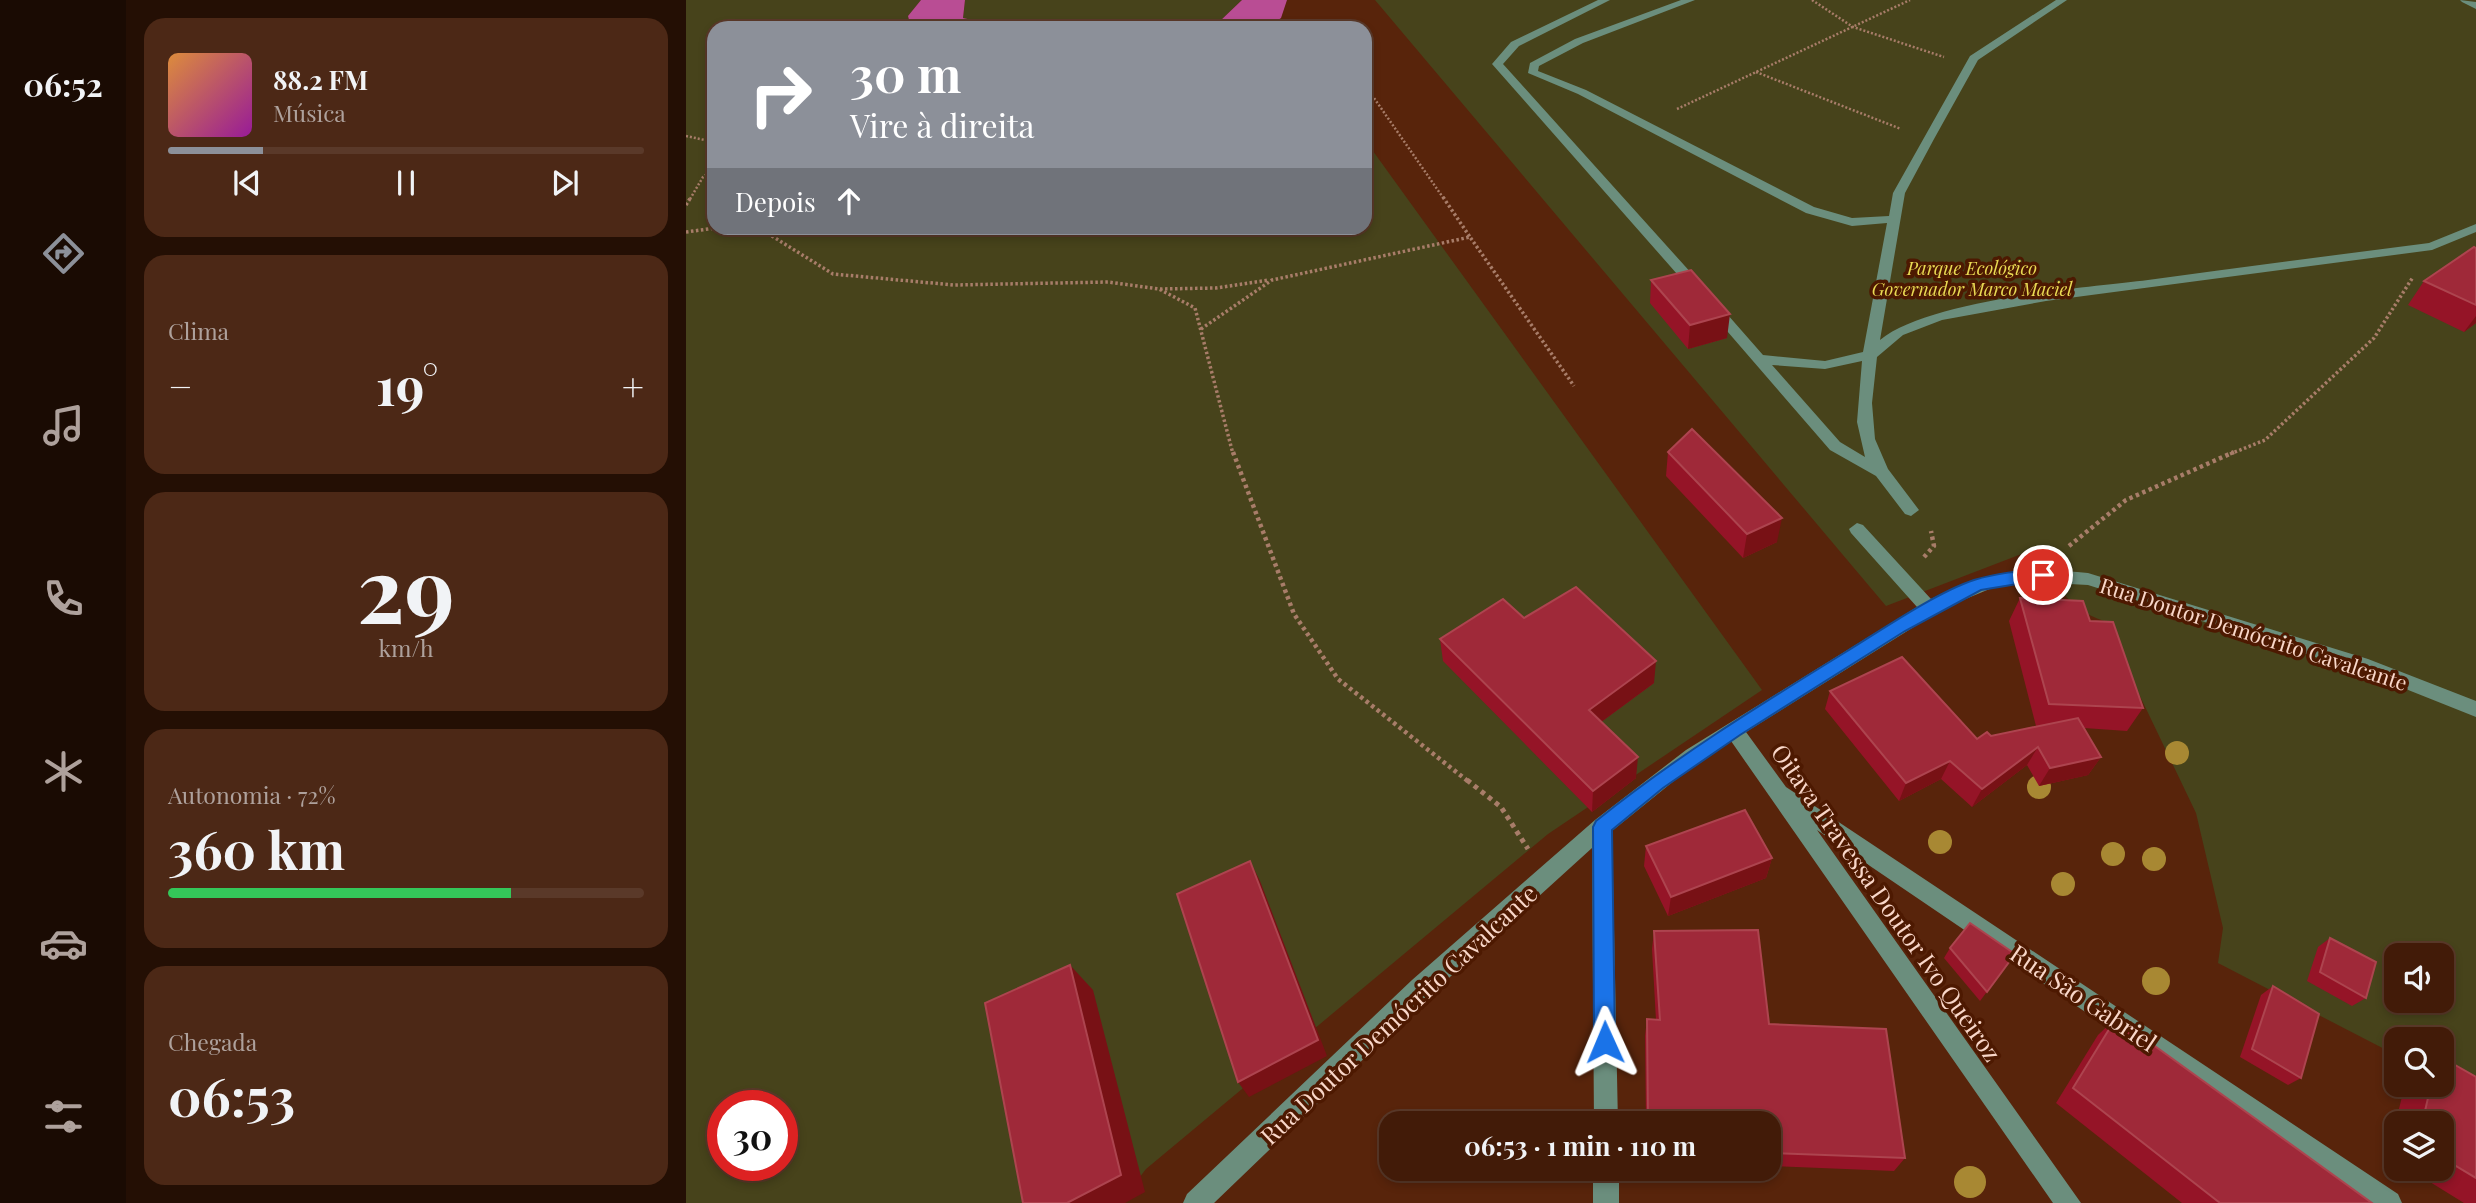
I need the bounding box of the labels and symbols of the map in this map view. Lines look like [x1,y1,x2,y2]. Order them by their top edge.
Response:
park label: Parque Ecológico Governador Marco Maciel [1872,256,2073,301]
pin [2013,545,2073,605]
street label: Rua Doutor Demócrito Cavalcante [2097,570,2411,696]
street label: Oitava Travessa Doutor Ivo Queiroz [1765,737,2009,1067]
street label: Rua Doutor Demócrito Cavalcante [1253,877,1543,1151]
street label: Rua São Gabriel [2005,936,2164,1058]
position arrow [1568,1005,1642,1079]
speed limit sign: 30 [707,1090,798,1181]

